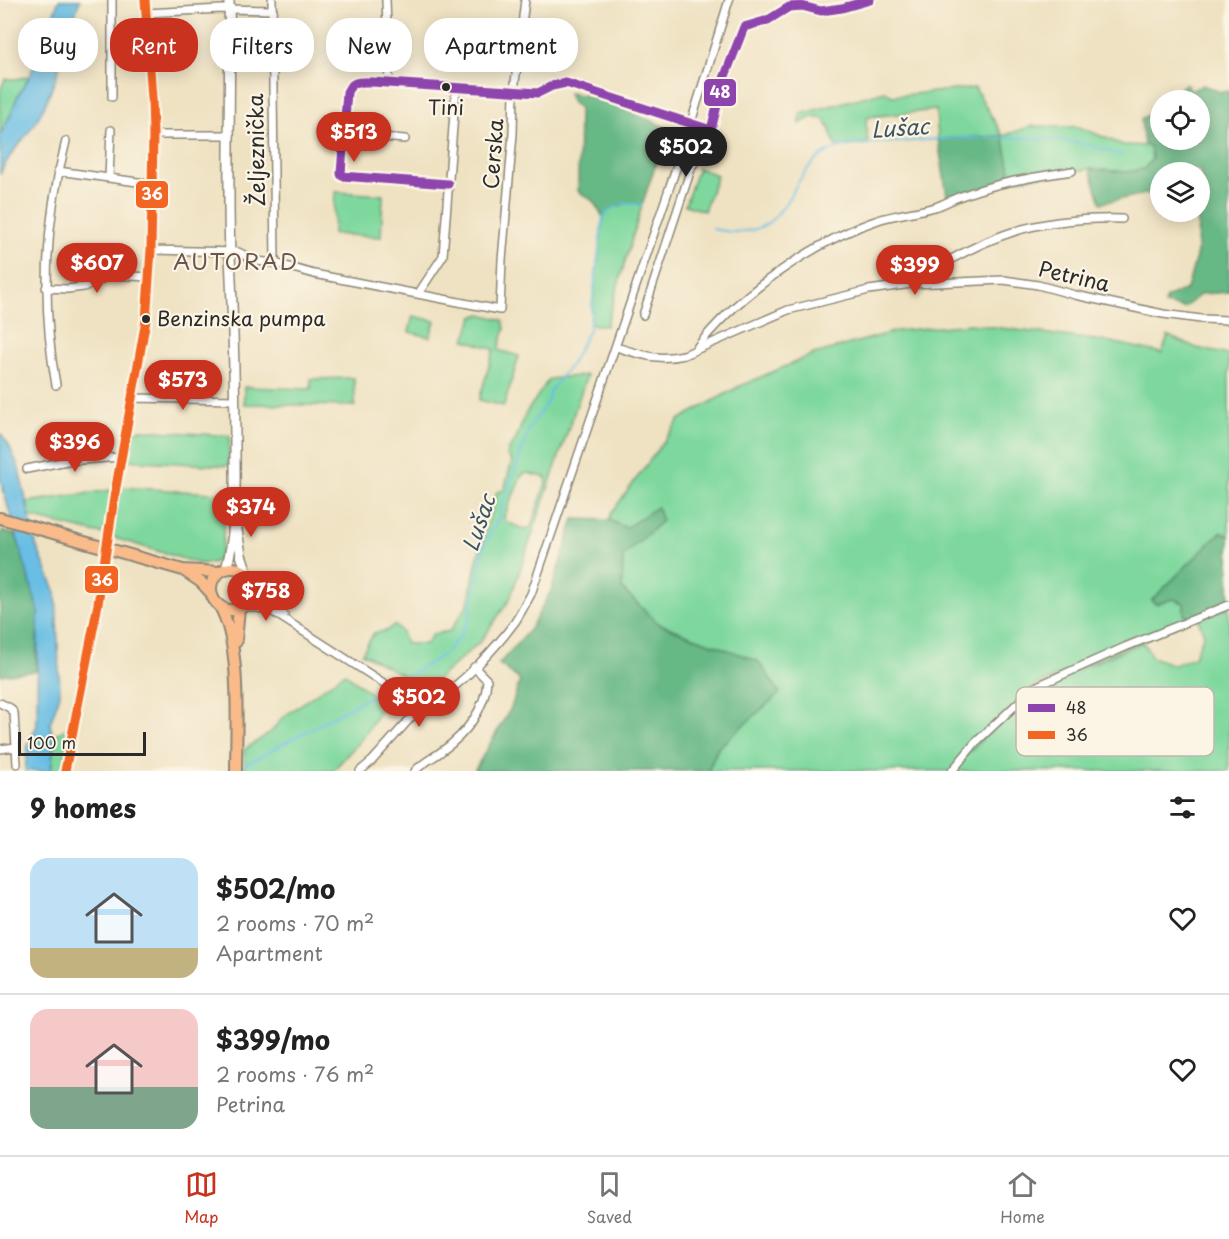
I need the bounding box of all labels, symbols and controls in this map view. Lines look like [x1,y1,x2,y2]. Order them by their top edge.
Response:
chip: Buy [18,18,98,72]
chip: Rent [110,18,198,72]
chip: Filters [210,18,314,72]
chip: New [326,18,412,72]
chip: Apartment [424,18,578,72]
line badge: 48 [703,78,737,107]
text: 48 [709,79,731,103]
marker: Tini [440,81,452,93]
map controls [1150,90,1210,222]
button: locate [1150,90,1210,150]
place label: Tini [428,92,464,122]
street label: Željeznička [238,93,272,207]
water label: Lušac [870,108,933,145]
pin: $513 [318,112,390,163]
text: $513 [330,116,378,146]
street label: Cerska [474,117,510,190]
pin: $502 [650,127,722,178]
text: $502 [659,131,713,161]
button: layers [1150,162,1210,222]
line badge: 36 [135,180,169,209]
text: 36 [141,181,163,205]
pin: $607 [61,243,133,294]
district label: AUTORAD [173,244,299,277]
pin: $399 [879,245,951,296]
text: $607 [70,247,124,277]
text: $399 [890,249,940,279]
street label: Petrina [1036,251,1114,299]
place label: Benzinska pumpa [157,303,326,333]
marker: Benzinska pumpa [140,313,152,325]
pin: $573 [147,360,219,411]
text: $573 [158,364,208,394]
pin: $396 [39,422,111,473]
text: $396 [49,426,101,456]
pin: $374 [215,487,287,538]
water label: Lušac [453,487,503,555]
text: $374 [226,491,276,521]
line badge: 36 [84,565,119,594]
text: 36 [91,567,113,591]
pin: $758 [230,571,302,622]
text: $758 [241,575,291,605]
pin: $502 [383,677,455,728]
text: $502 [392,681,446,711]
legend [1016,687,1214,756]
text: 48 [1066,695,1086,719]
text: 36 [1066,722,1088,746]
scale bar [18,729,146,756]
text: 100 m [27,730,76,754]
text: 9 homes [30,788,136,827]
icon: filters [1166,791,1199,824]
text: $502/mo [216,869,335,908]
icon: home [78,882,150,954]
icon: heart [1166,902,1199,935]
text: 2 rooms · 70 m² [216,908,374,938]
text: Apartment [216,938,323,968]
text: $399/mo [216,1020,330,1059]
icon: home [78,1033,150,1105]
icon: heart [1166,1053,1199,1086]
text: 2 rooms · 76 m² [216,1059,374,1089]
text: Petrina [216,1089,285,1119]
tab: Map [184,1168,218,1228]
tab: Saved [587,1168,632,1228]
tab: Home [1000,1168,1045,1228]

